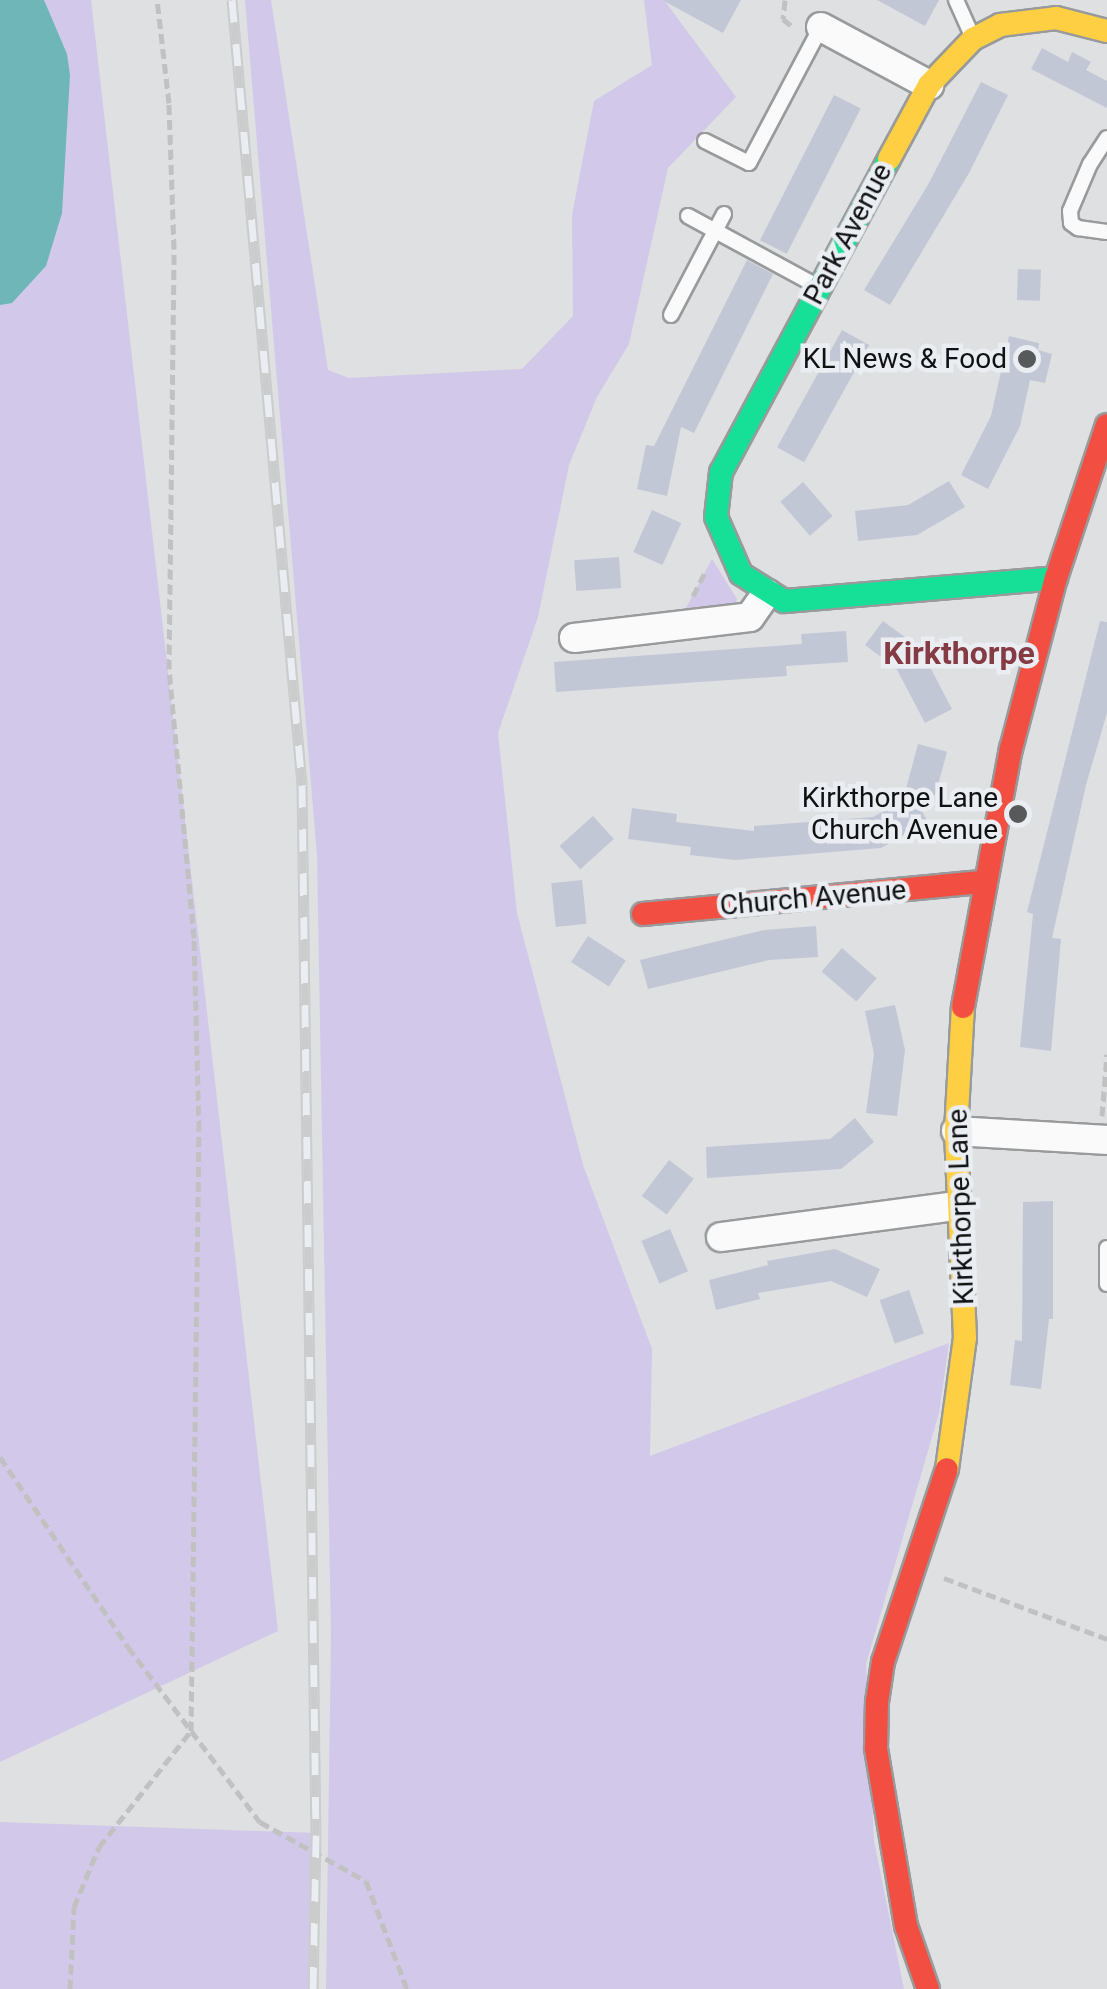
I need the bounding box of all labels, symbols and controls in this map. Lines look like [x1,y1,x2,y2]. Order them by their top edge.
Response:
street label: Park Avenue [797,158,899,310]
place label: KL News & Food [803,342,1007,376]
marker: KL News & Food [1016,348,1038,370]
district label: Kirkthorpe [883,634,1035,672]
place label: Kirkthorpe Lane Church Avenue [802,781,998,847]
marker: Kirkthorpe Lane Church Avenue [1007,803,1029,825]
street label: Church Avenue [718,873,908,923]
street label: Kirkthorpe Lane [941,1108,981,1306]

